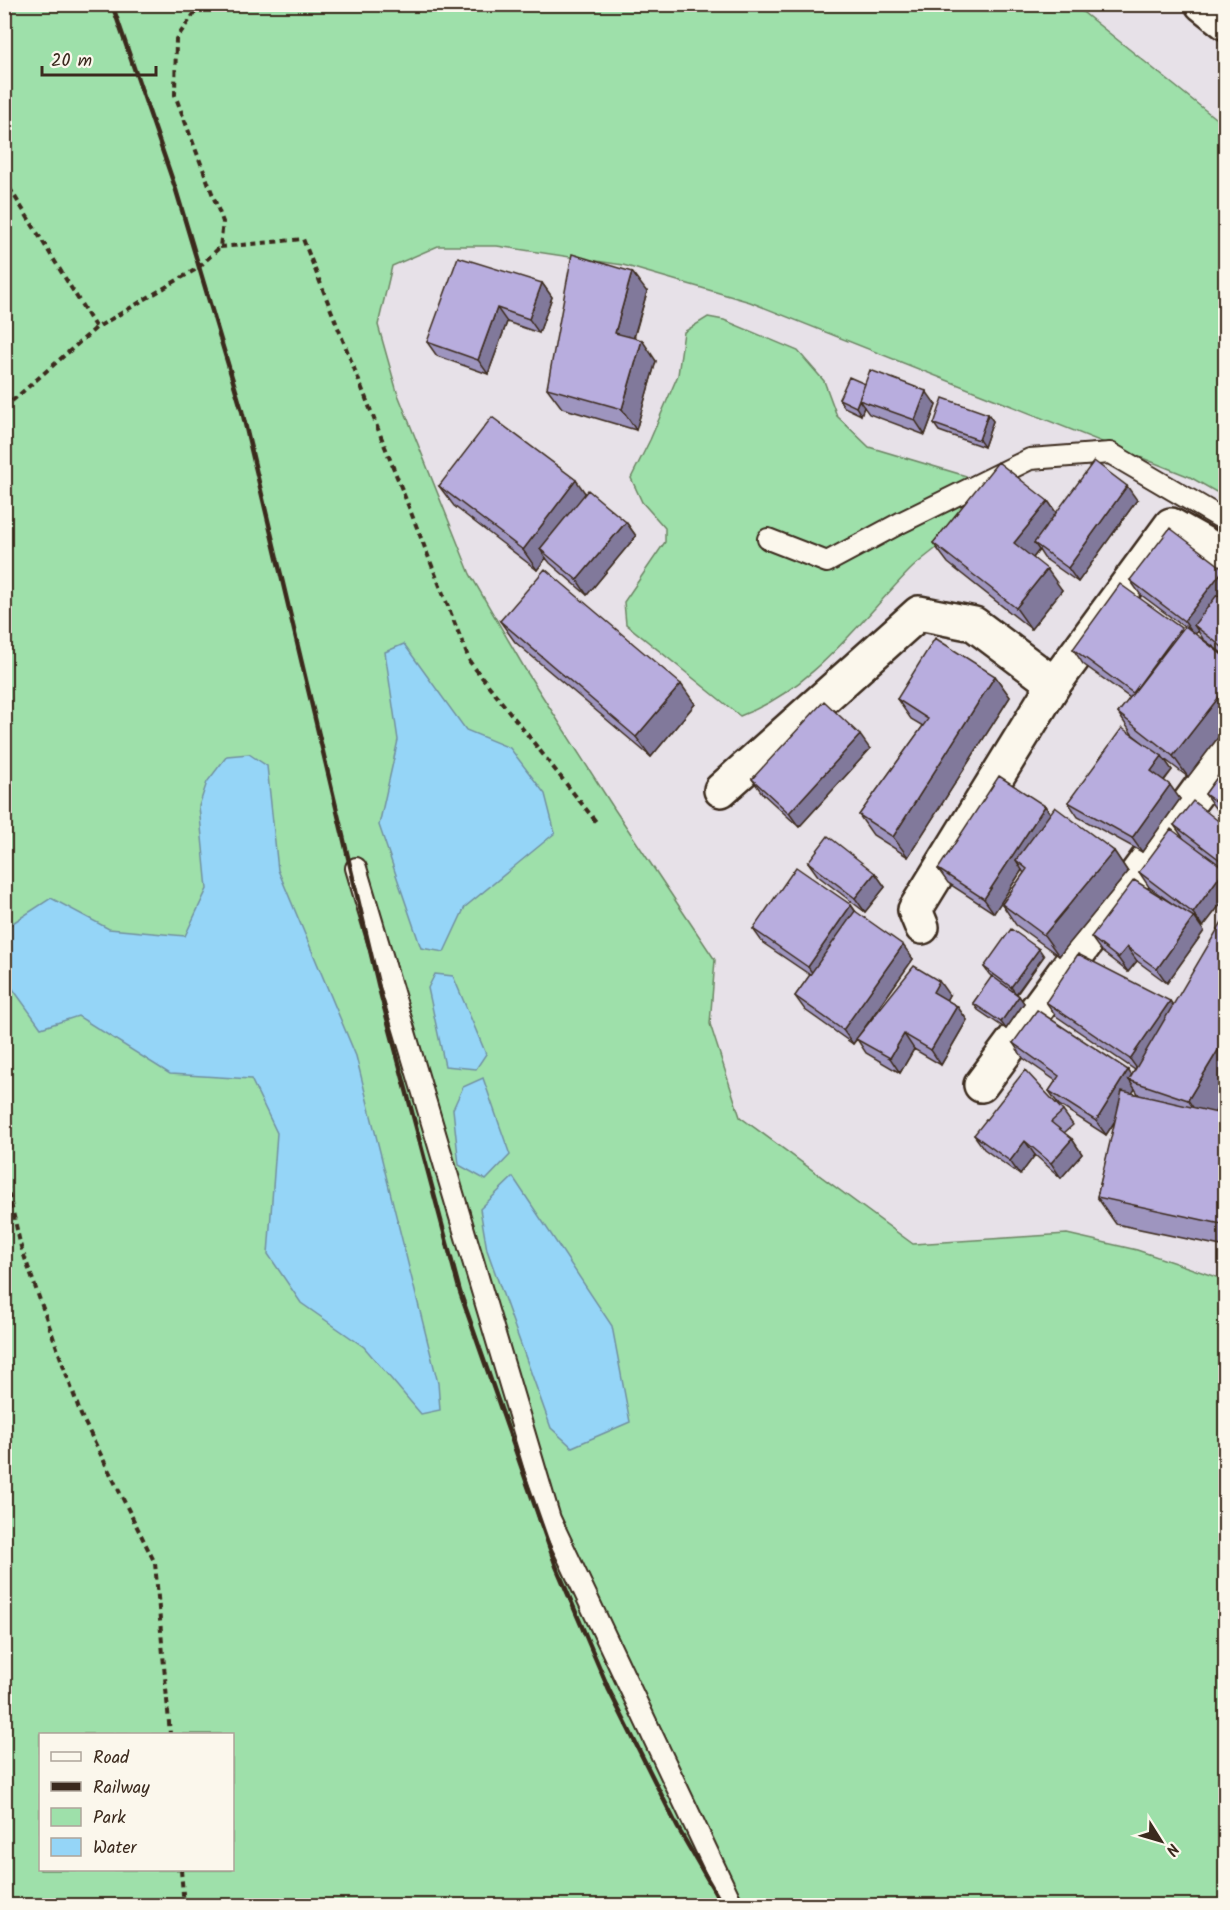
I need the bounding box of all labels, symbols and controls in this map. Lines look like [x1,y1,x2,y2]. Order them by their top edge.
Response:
scale bar [42,39,156,77]
text: 20 m [51,47,92,76]
legend [39,1733,234,1871]
text: Road [93,1744,130,1773]
text: Railway [93,1774,150,1803]
text: Park [93,1804,126,1833]
north arrow [1131,1811,1191,1871]
text: Water [93,1834,138,1863]
text: N [1159,1838,1185,1861]

